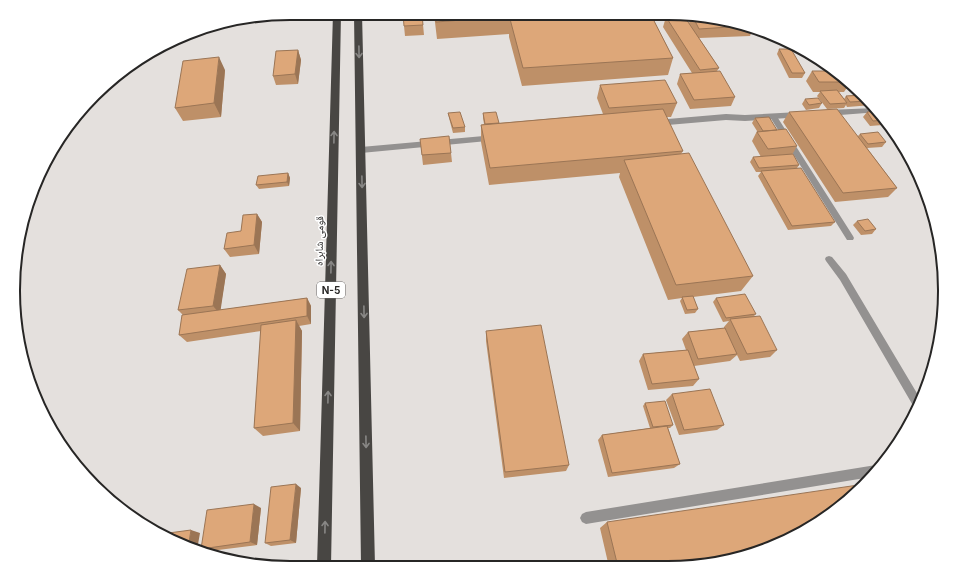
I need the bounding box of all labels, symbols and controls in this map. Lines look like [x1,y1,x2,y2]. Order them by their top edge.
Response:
one-way arrow [355,45,363,58]
one-way arrow [331,131,338,144]
one-way arrow [358,175,366,188]
street label: قومی شاہراہ [312,215,326,266]
one-way arrow [327,261,335,274]
road number: N-5 [317,282,345,298]
one-way arrow [360,305,368,318]
one-way arrow [324,391,332,404]
one-way arrow [362,435,370,448]
one-way arrow [321,521,328,534]

